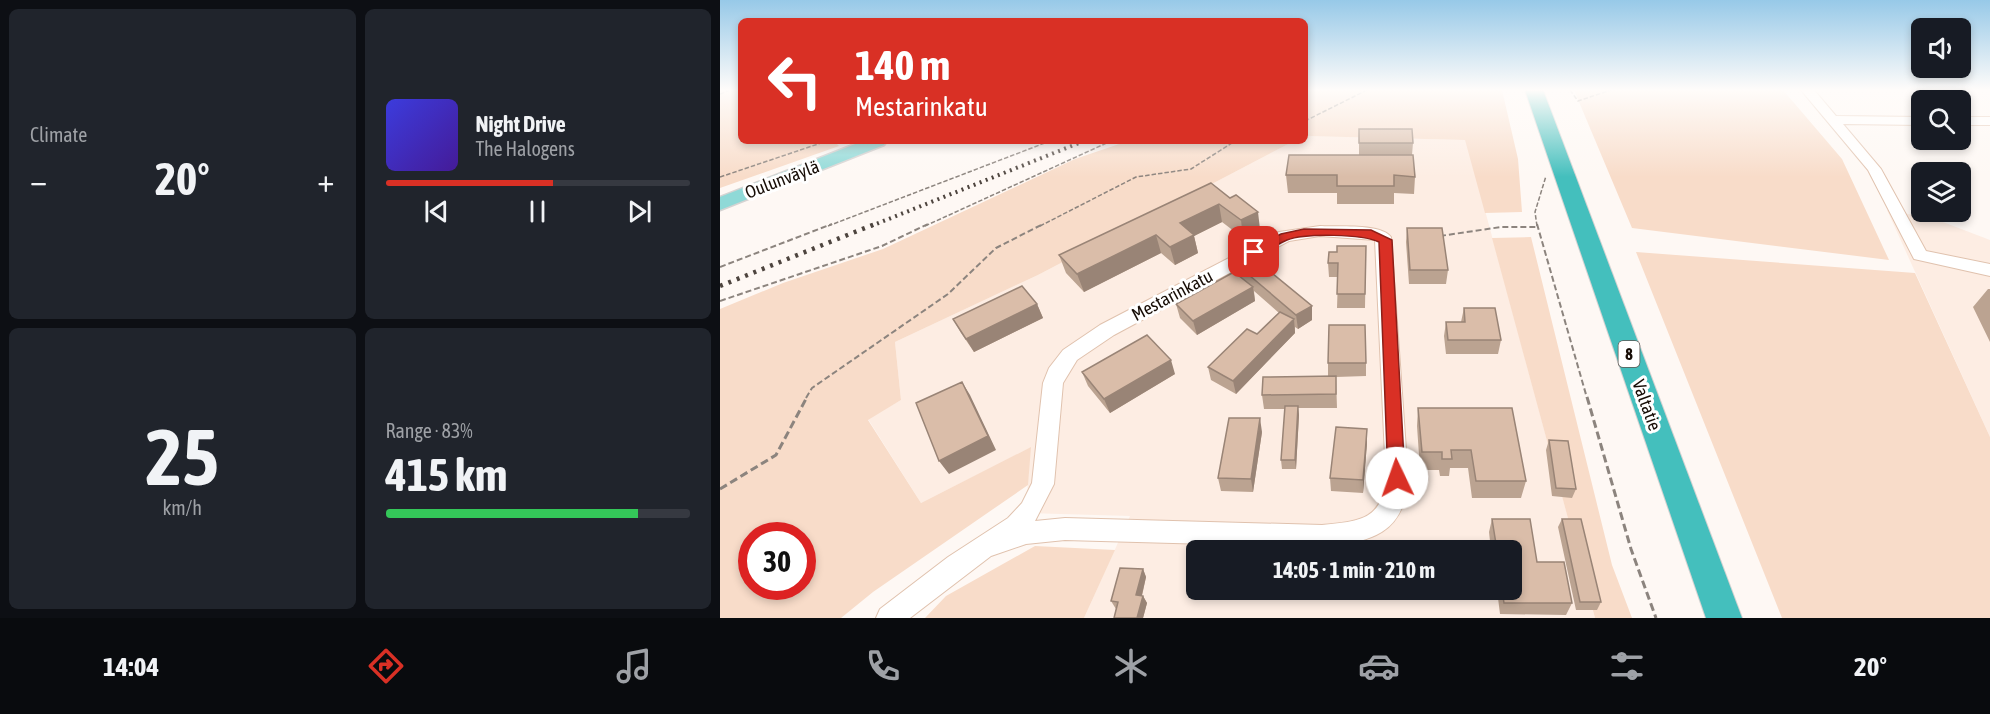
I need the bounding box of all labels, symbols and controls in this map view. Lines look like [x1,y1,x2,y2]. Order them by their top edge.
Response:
map controls [1911,18,1971,222]
button: sound [1911,18,1971,78]
text: 140 m [855,41,950,89]
icon: left [756,42,834,120]
button: search [1911,90,1971,150]
text: Mestarinkatu [855,91,988,122]
text: Night Drive [476,111,566,137]
text: Climate [30,123,87,146]
text: The Halogens [476,137,575,160]
text: 20° [155,153,210,205]
street label: Oulunväylä [742,155,822,203]
text: − [30,161,47,199]
text: + [317,161,334,199]
button: layers [1911,162,1971,222]
icon: previous [420,195,453,228]
icon: pause [521,195,554,228]
icon: next [623,195,656,228]
pin [1228,226,1279,277]
icon: arrive [1237,235,1270,268]
street label: Mestarinkatu [1128,265,1216,325]
road number: 8 [1618,341,1640,367]
street label: Valtatie [1628,377,1666,433]
text: 25 [146,412,219,502]
text: Range · 83% [386,419,473,442]
position arrow [1365,446,1429,510]
text: 415 km [386,449,507,501]
text: km/h [162,496,202,519]
speed limit sign: 30 [738,522,816,600]
text: 14:05 · 1 min · 210 m [1273,557,1435,583]
icon: directions [365,645,407,687]
icon: music [613,645,655,687]
icon: phone [862,645,904,687]
icon: climate [1110,645,1152,687]
icon: car [1358,645,1400,687]
icon: filters [1606,645,1648,687]
text: 14:04 [103,651,159,682]
text: 20° [1854,651,1887,682]

